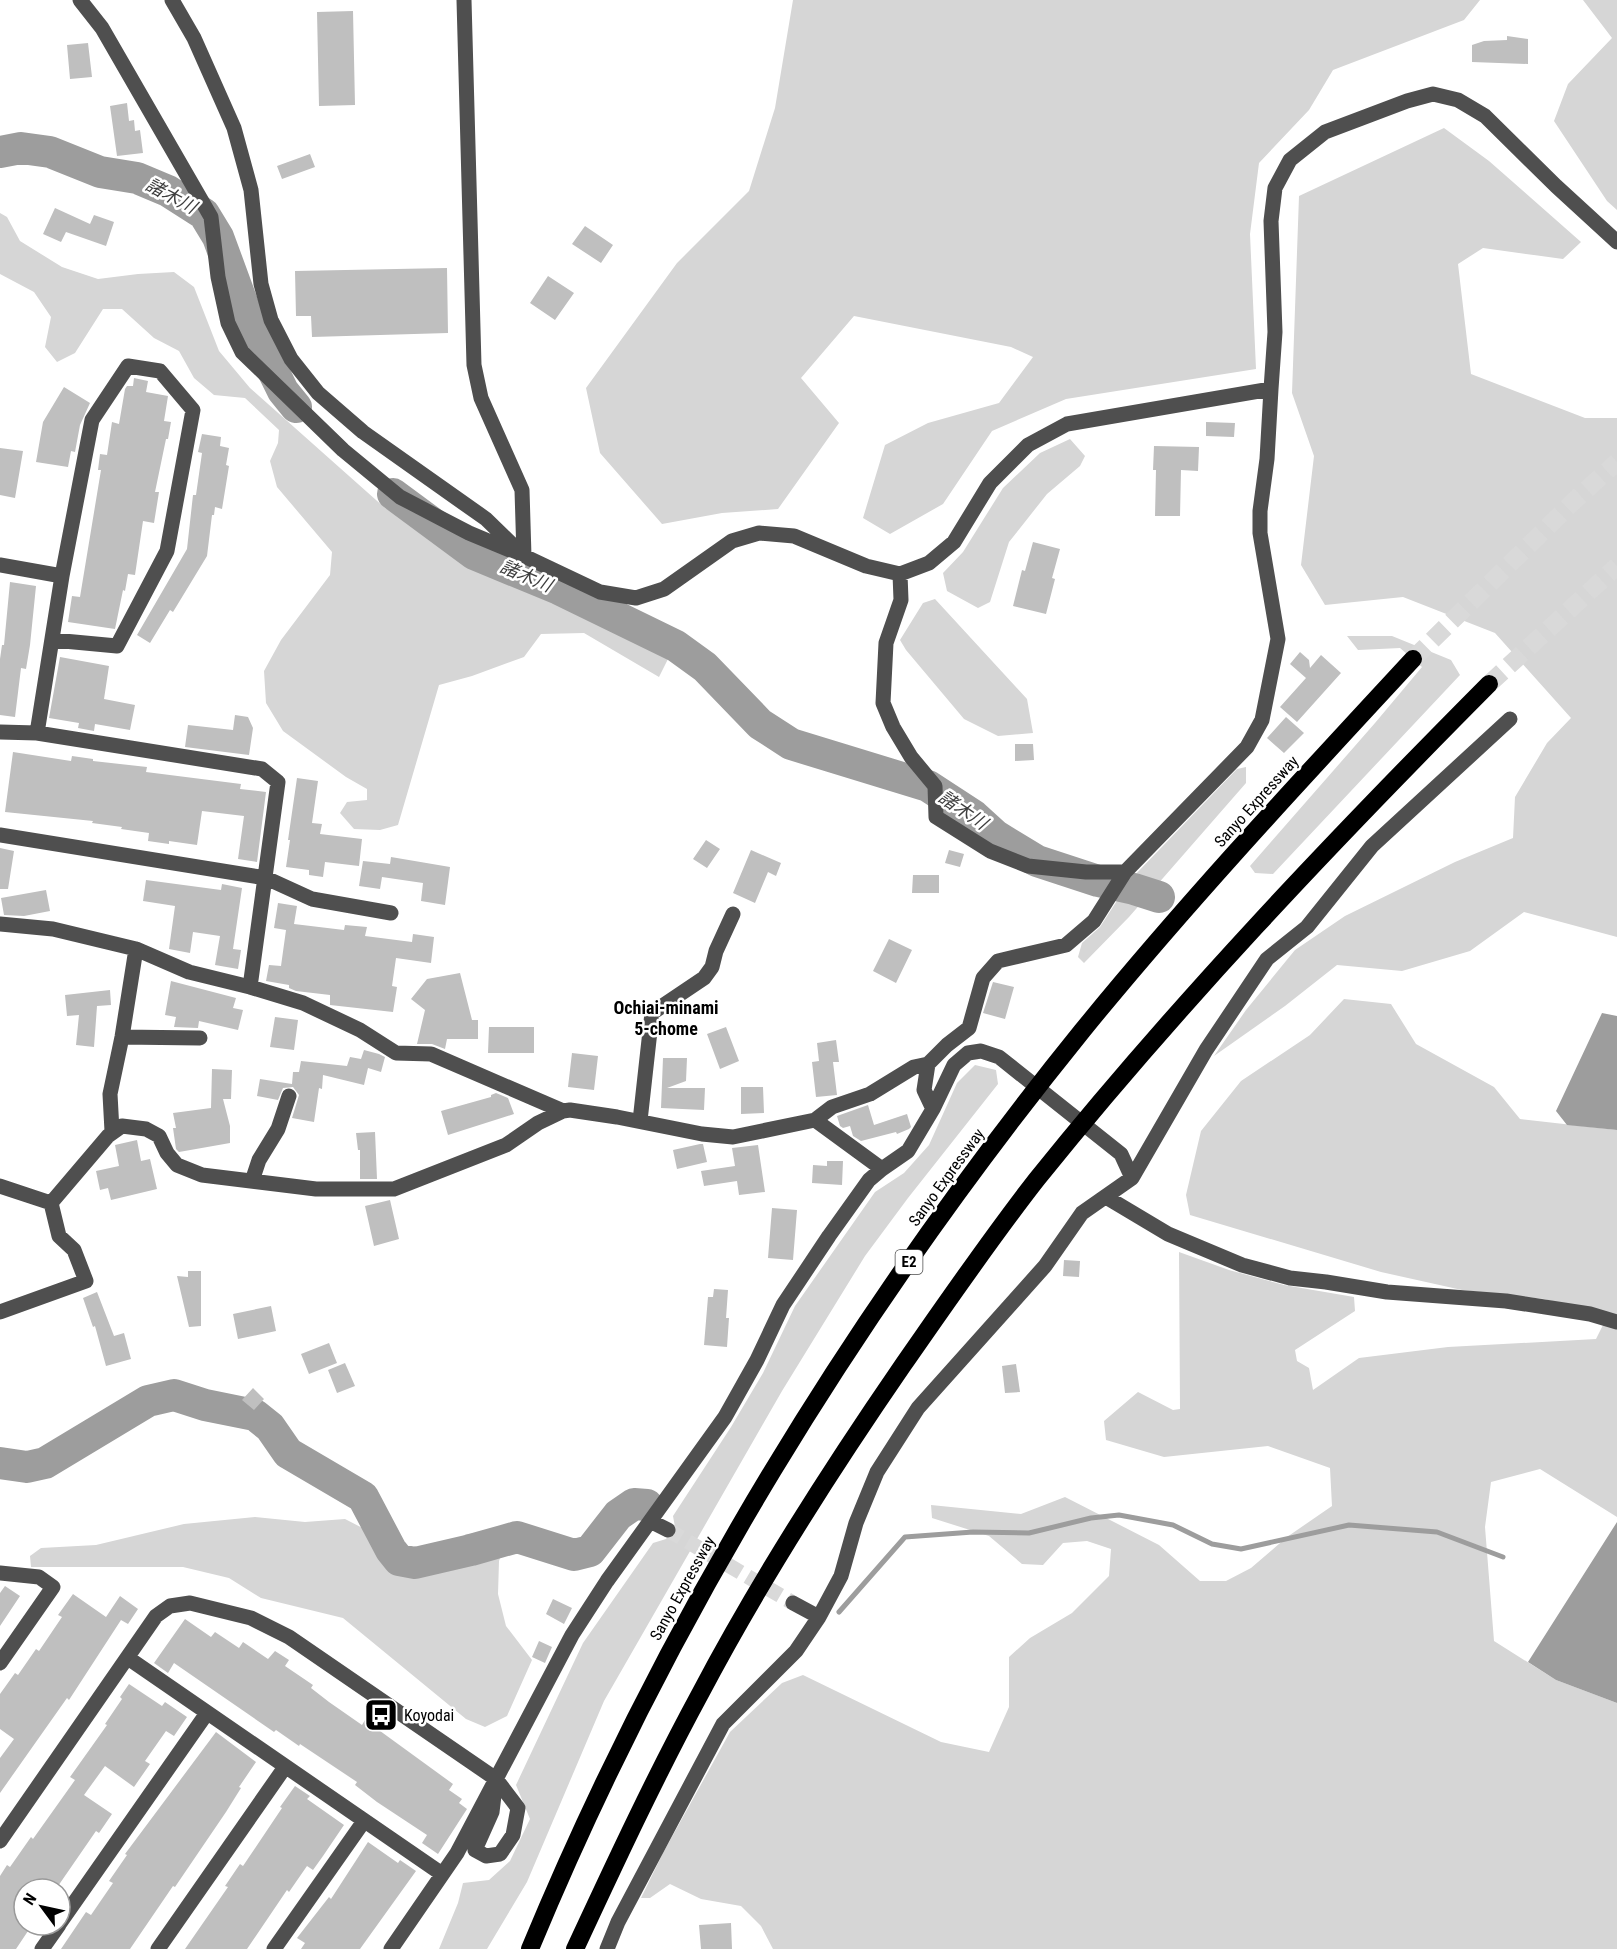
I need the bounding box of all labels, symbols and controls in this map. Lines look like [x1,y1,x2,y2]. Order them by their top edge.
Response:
water label: 諸木川 [142,174,202,218]
water label: 諸木川 [497,555,557,597]
street label: Sanyo Expressway [1210,752,1303,851]
water label: 諸木川 [935,786,993,835]
district label: Ochiai-minami 5-chome [613,997,719,1039]
street label: Sanyo Expressway [905,1124,988,1230]
road number: E2 [896,1250,922,1274]
street label: Sanyo Expressway [646,1533,719,1644]
bus stop icon: Koyodai [363,1697,399,1733]
place label: Koyodai [404,1706,454,1725]
north arrow [12,1877,72,1937]
text: N [19,1890,40,1908]

